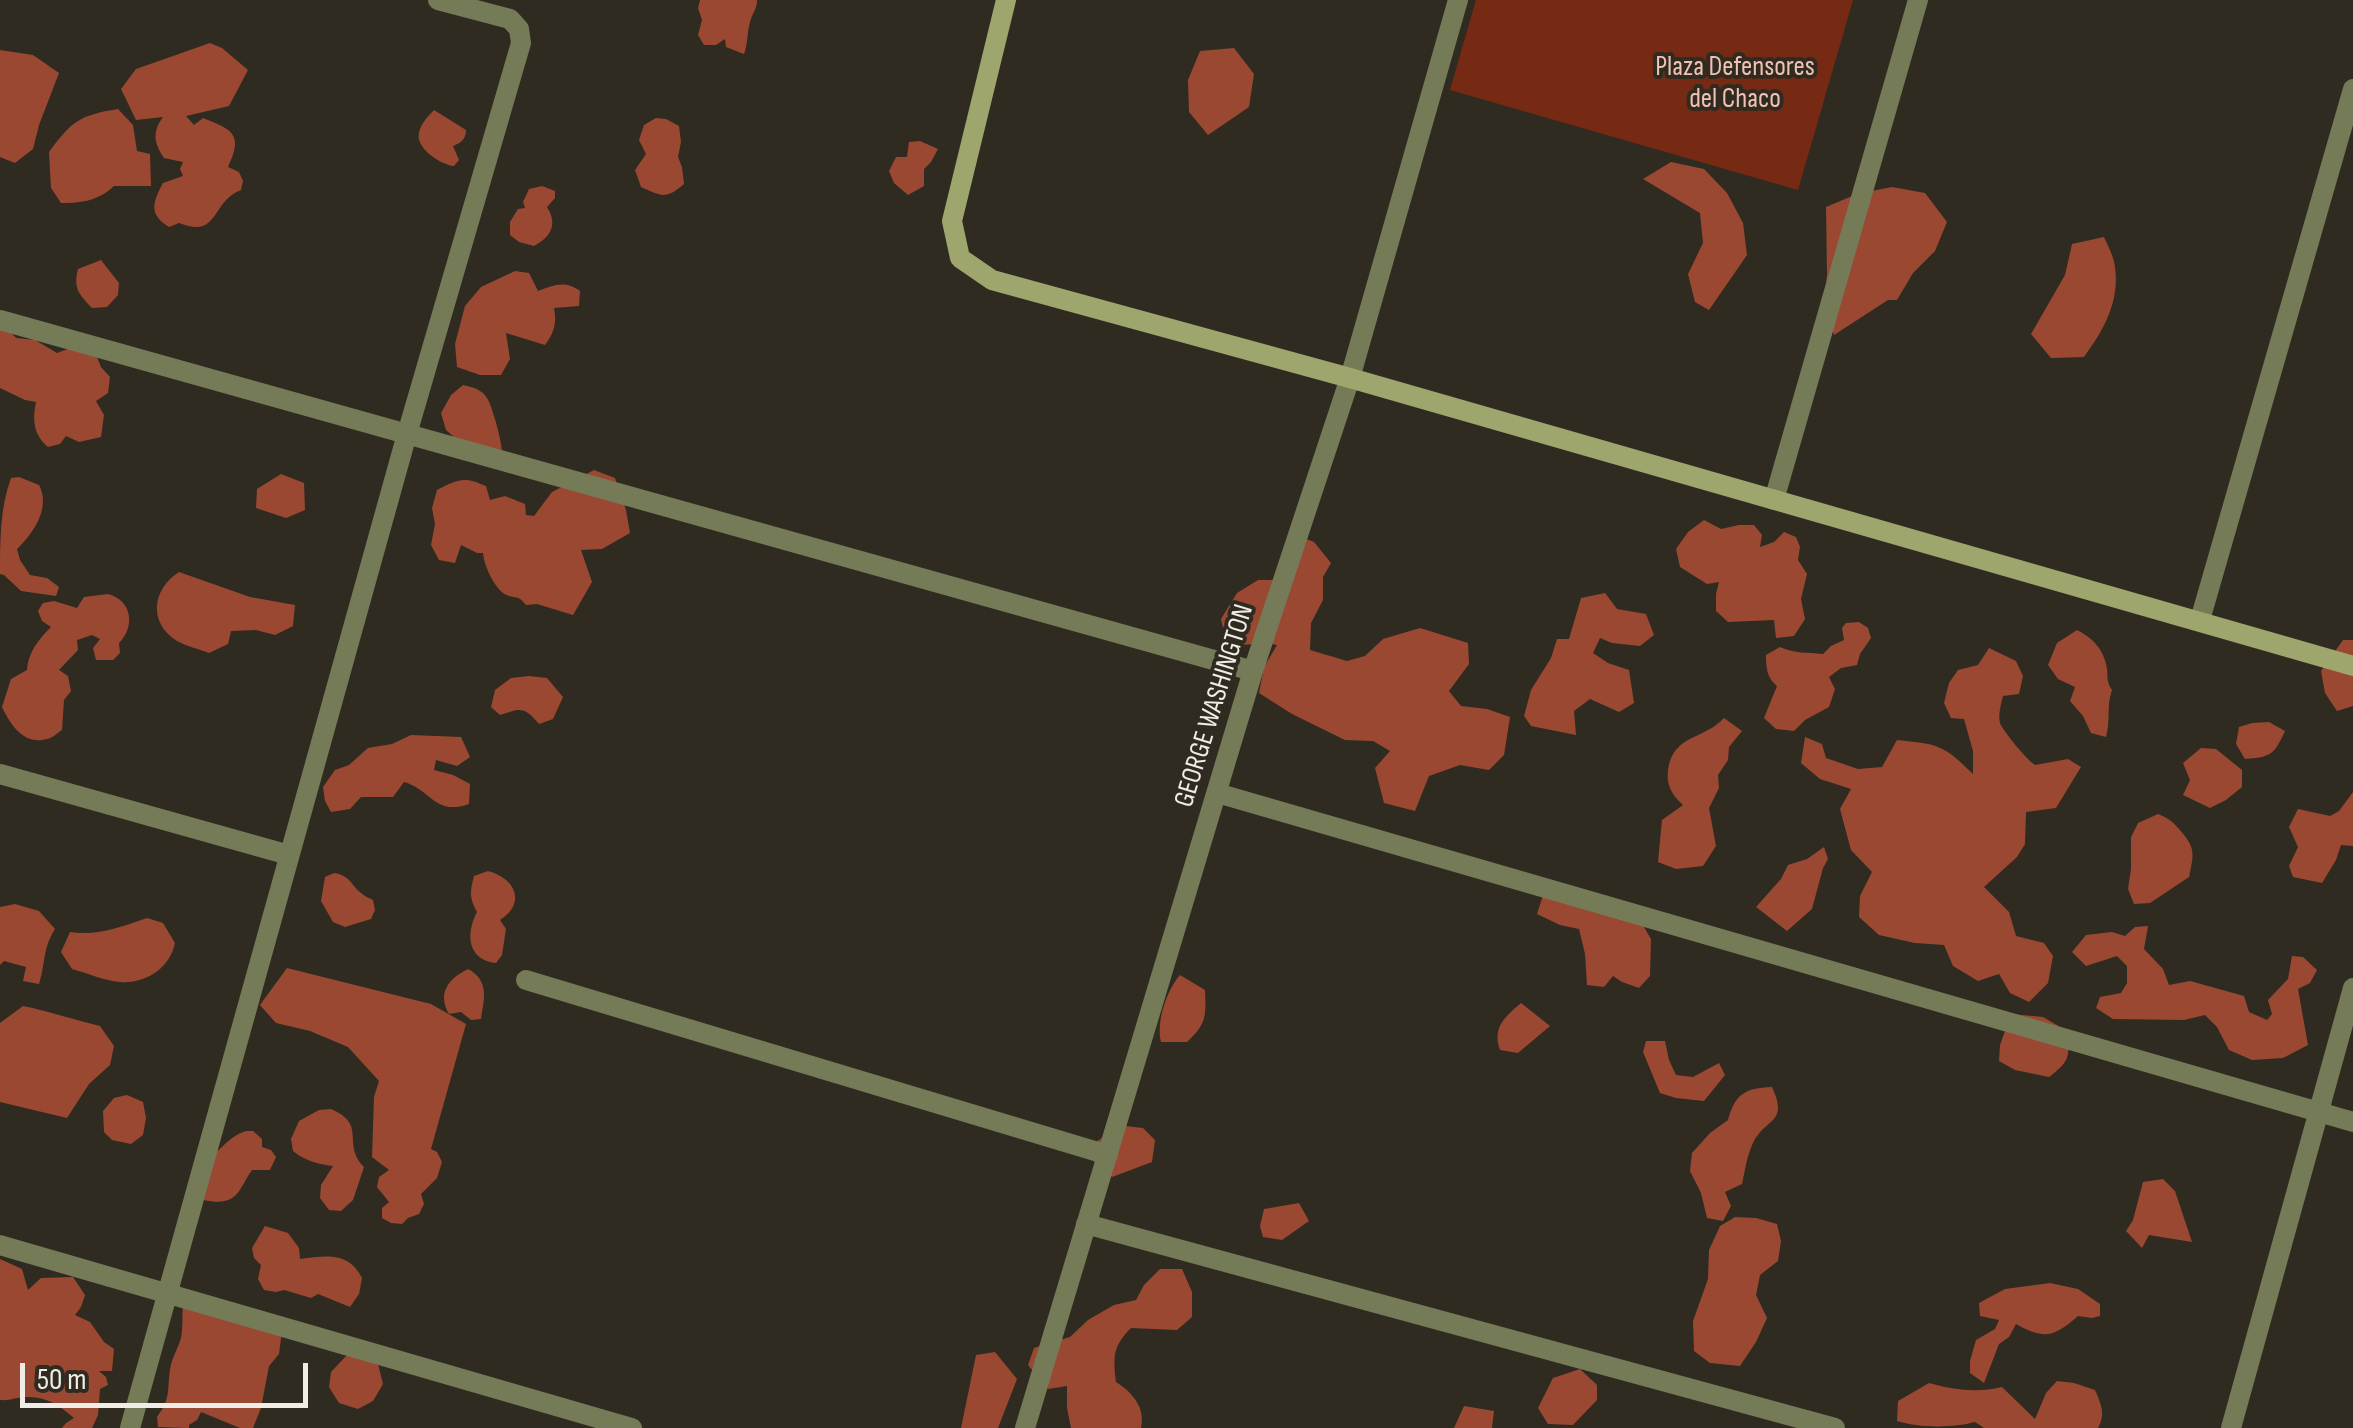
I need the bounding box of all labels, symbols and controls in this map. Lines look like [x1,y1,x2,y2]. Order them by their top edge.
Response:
park label: Plaza Defensores del Chaco [1655,51,1815,117]
street label: GEORGE WASHINGTON [1168,601,1262,811]
scale bar [25,1343,312,1405]
text: 50 m [37,1362,86,1398]

